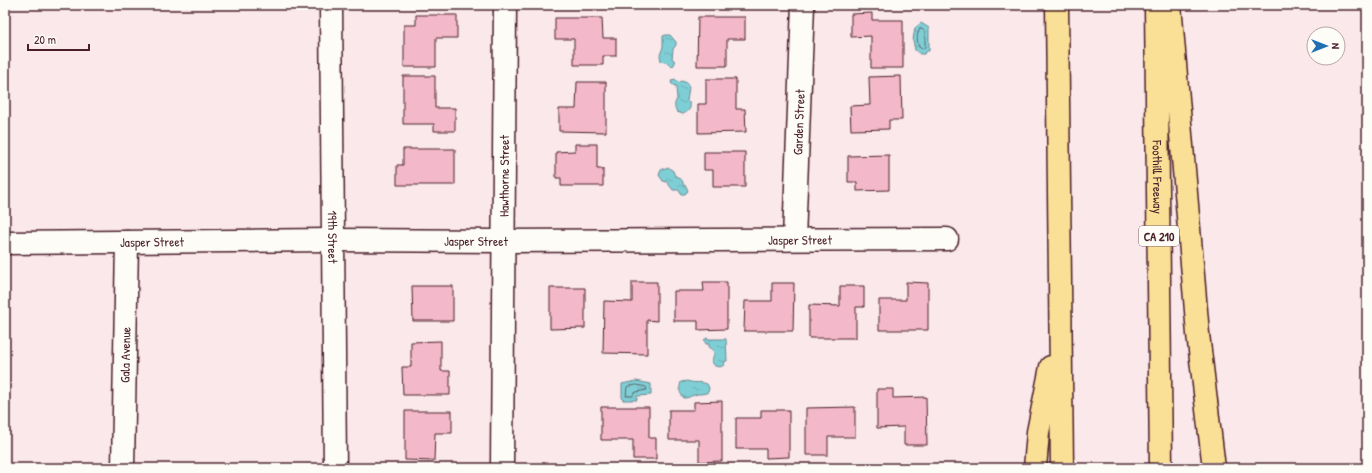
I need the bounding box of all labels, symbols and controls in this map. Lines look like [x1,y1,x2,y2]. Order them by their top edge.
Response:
scale bar [28,26,89,52]
north arrow [1306,26,1346,66]
text: 20 m [34,31,56,48]
text: N [1329,43,1343,49]
street label: Garden Street [788,88,809,155]
street label: Hawthorne Street [495,135,513,217]
street label: Foothill Freeway [1148,139,1167,214]
street label: 19th Street [324,211,342,264]
road number: CA 210 [1139,226,1179,246]
street label: Jasper Street [768,231,833,249]
street label: Jasper Street [120,232,185,251]
street label: Jasper Street [444,232,509,250]
street label: Gala Avenue [116,327,134,383]

